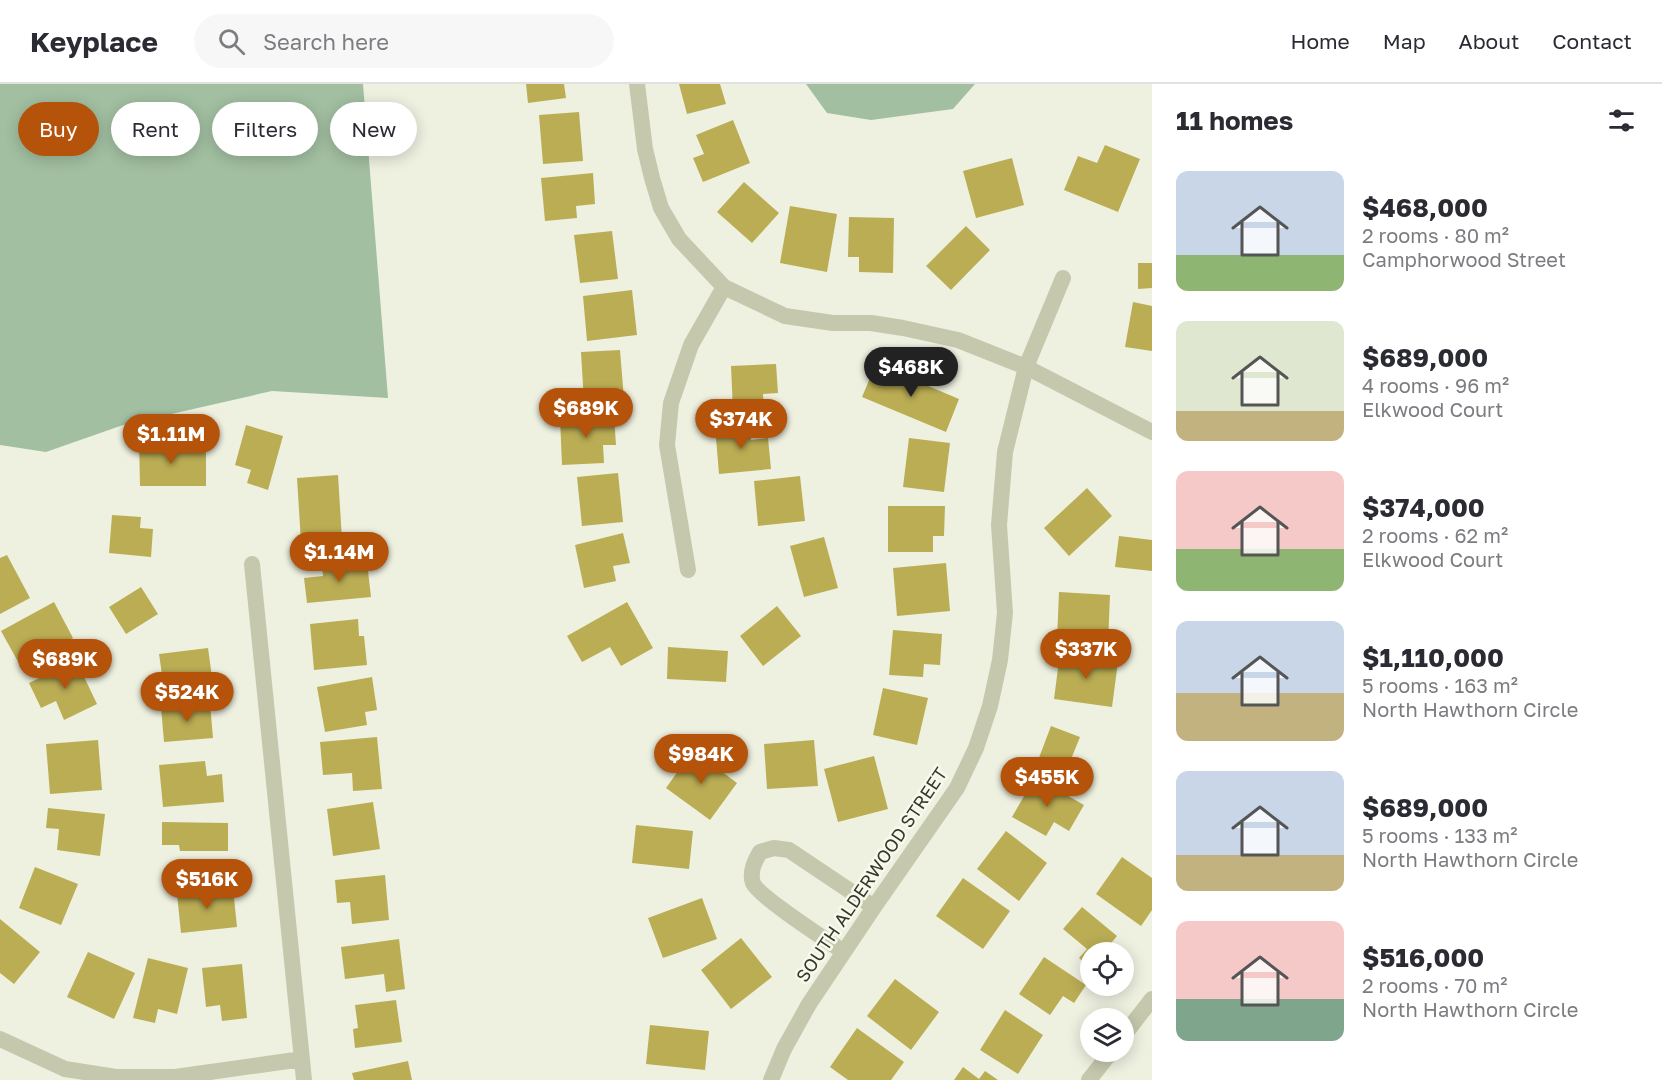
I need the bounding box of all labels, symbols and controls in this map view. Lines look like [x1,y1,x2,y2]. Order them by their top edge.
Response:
search box [194,14,614,68]
text: Keyplace [30,25,158,58]
icon: search [215,25,248,58]
text: Search here [263,28,389,55]
text: Home [1290,28,1350,54]
text: Map [1383,28,1426,54]
text: About [1459,28,1519,54]
text: Contact [1552,28,1632,54]
chip: Buy [18,102,99,156]
chip: Rent [111,102,200,156]
chip: Filters [212,102,318,156]
chip: New [330,102,417,156]
icon: filters [1605,104,1638,137]
text: 11 homes [1176,105,1293,136]
text: $468,000 [1362,192,1488,223]
icon: home [1224,195,1296,267]
text: 2 rooms · 80 m² [1362,223,1509,247]
text: Camphorwood Street [1362,247,1566,271]
text: $689,000 [1362,342,1488,373]
icon: home [1224,345,1296,417]
pin: $468K [869,347,953,398]
text: $468K [878,354,944,378]
text: 4 rooms · 96 m² [1362,373,1509,397]
pin: $689K [544,388,628,439]
text: $689K [553,395,619,419]
text: Elkwood Court [1362,397,1503,421]
pin: $374K [699,399,783,450]
text: $374K [709,406,773,430]
pin: $1.11M [122,414,220,465]
text: $1.11M [137,421,205,445]
text: $374,000 [1362,492,1485,523]
icon: home [1224,495,1296,567]
text: 2 rooms · 62 m² [1362,523,1508,547]
pin: $1.14M [290,532,388,583]
text: $1.14M [304,539,374,563]
text: Elkwood Court [1362,547,1503,571]
pin: $337K [1044,629,1128,680]
text: $337K [1054,636,1118,660]
pin: $689K [23,639,107,690]
text: $1,110,000 [1362,642,1504,673]
icon: home [1224,645,1296,717]
text: $689K [32,646,98,670]
pin: $524K [145,672,229,723]
text: 5 rooms · 163 m² [1362,673,1518,697]
text: $524K [155,679,219,703]
text: North Hawthorn Circle [1362,697,1578,721]
pin: $984K [659,734,743,785]
text: $984K [668,741,734,765]
pin: $455K [1005,757,1089,808]
street label: SOUTH ALDERWOOD STREET [791,763,951,986]
text: $455K [1015,764,1079,788]
text: $689,000 [1362,792,1488,823]
icon: home [1224,795,1296,867]
text: 5 rooms · 133 m² [1362,823,1518,847]
text: North Hawthorn Circle [1362,847,1578,871]
pin: $516K [165,859,249,910]
text: $516K [175,866,239,890]
map controls [1080,942,1134,1062]
button: locate [1080,942,1134,996]
text: $516,000 [1362,942,1484,973]
icon: home [1224,945,1296,1017]
text: 2 rooms · 70 m² [1362,973,1507,997]
text: North Hawthorn Circle [1362,997,1578,1021]
button: layers [1080,1008,1134,1062]

